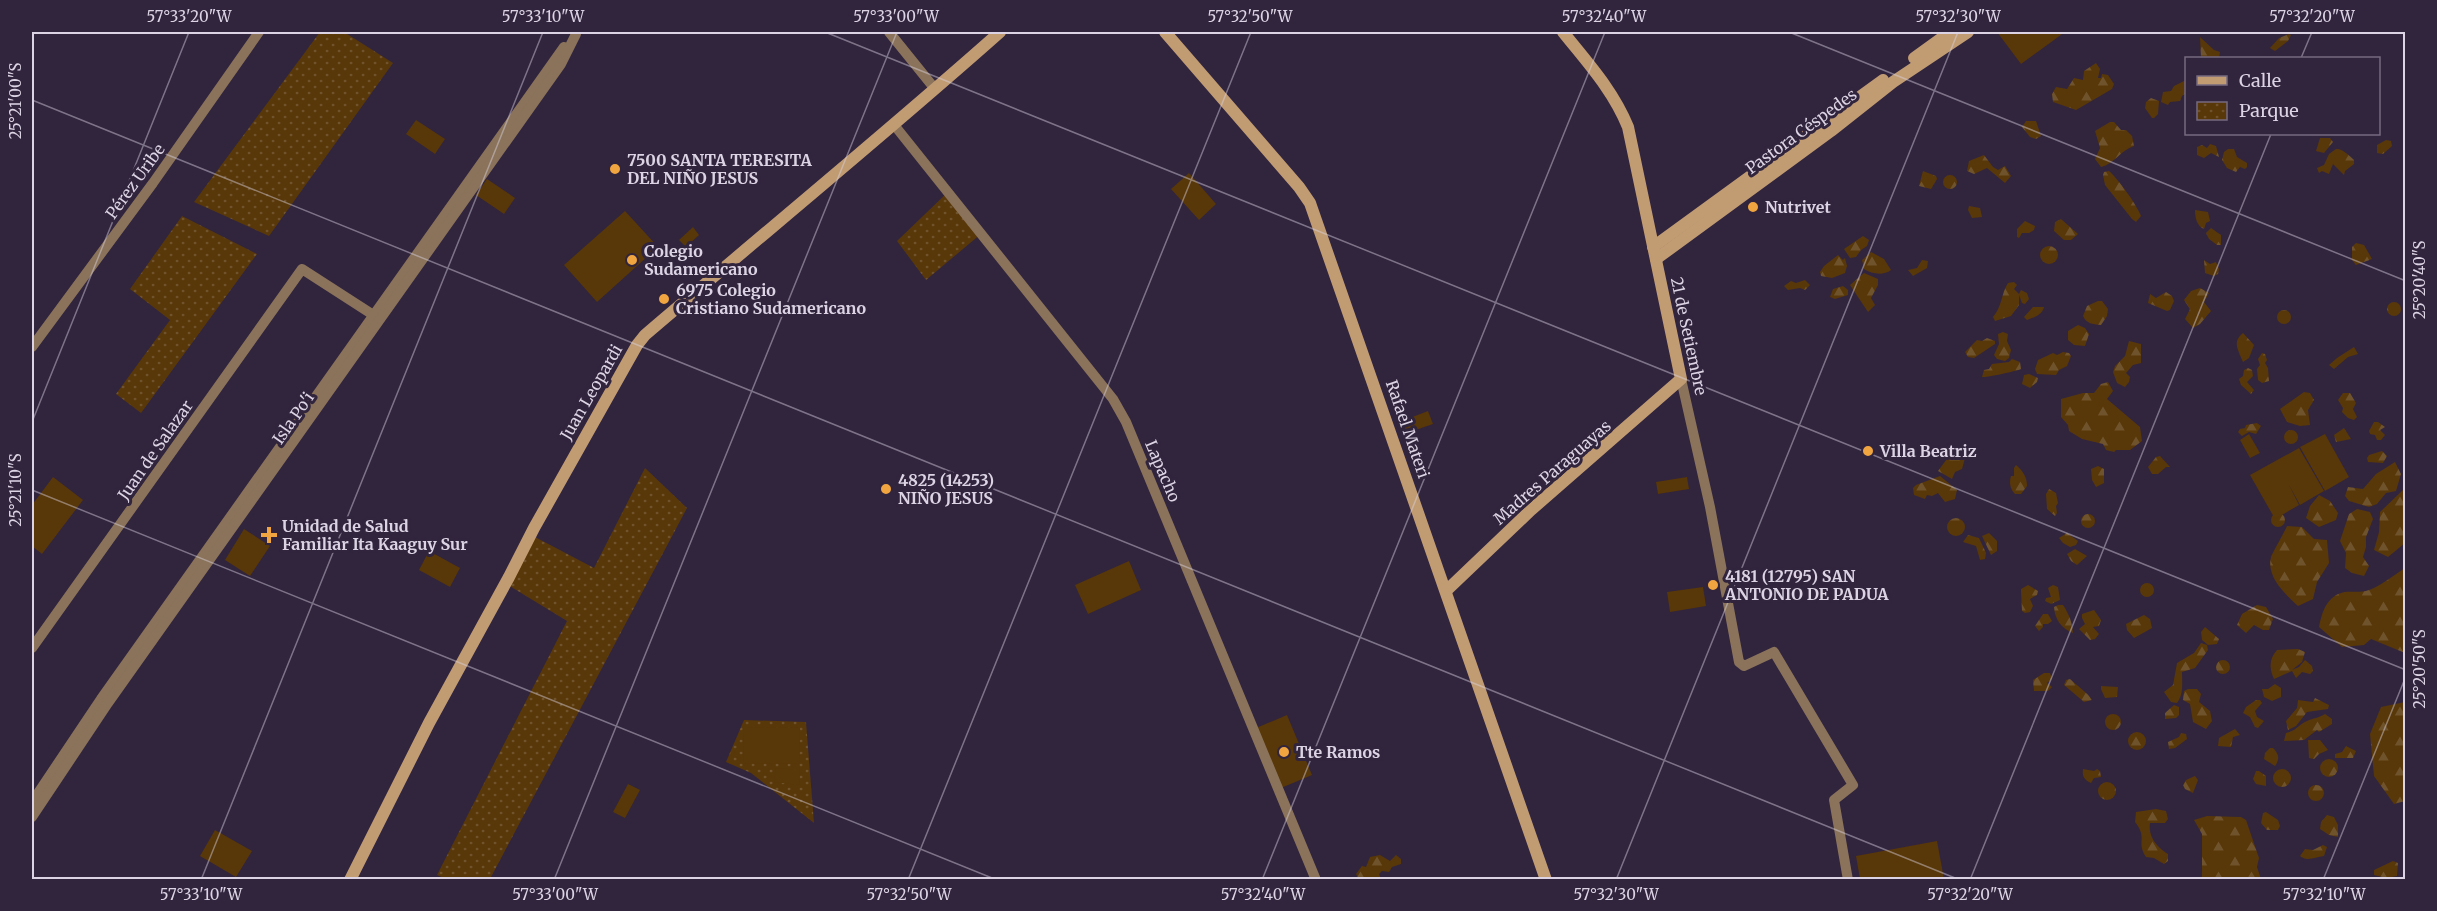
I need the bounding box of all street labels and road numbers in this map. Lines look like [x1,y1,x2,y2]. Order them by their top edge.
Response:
street label: Pastora Céspedes [1741,84,1861,178]
street label: Pérez Uribe [101,139,169,223]
street label: 21 de Setiembre [1667,275,1711,397]
street label: Juan Leopardi [555,341,626,444]
street label: Rafael Materi [1382,377,1434,481]
street label: Isla Po'i [268,388,318,448]
street label: Juan de Salazar [113,396,197,505]
street label: Madres Paraguayas [1489,415,1615,528]
street label: Lapacho [1141,437,1185,505]

